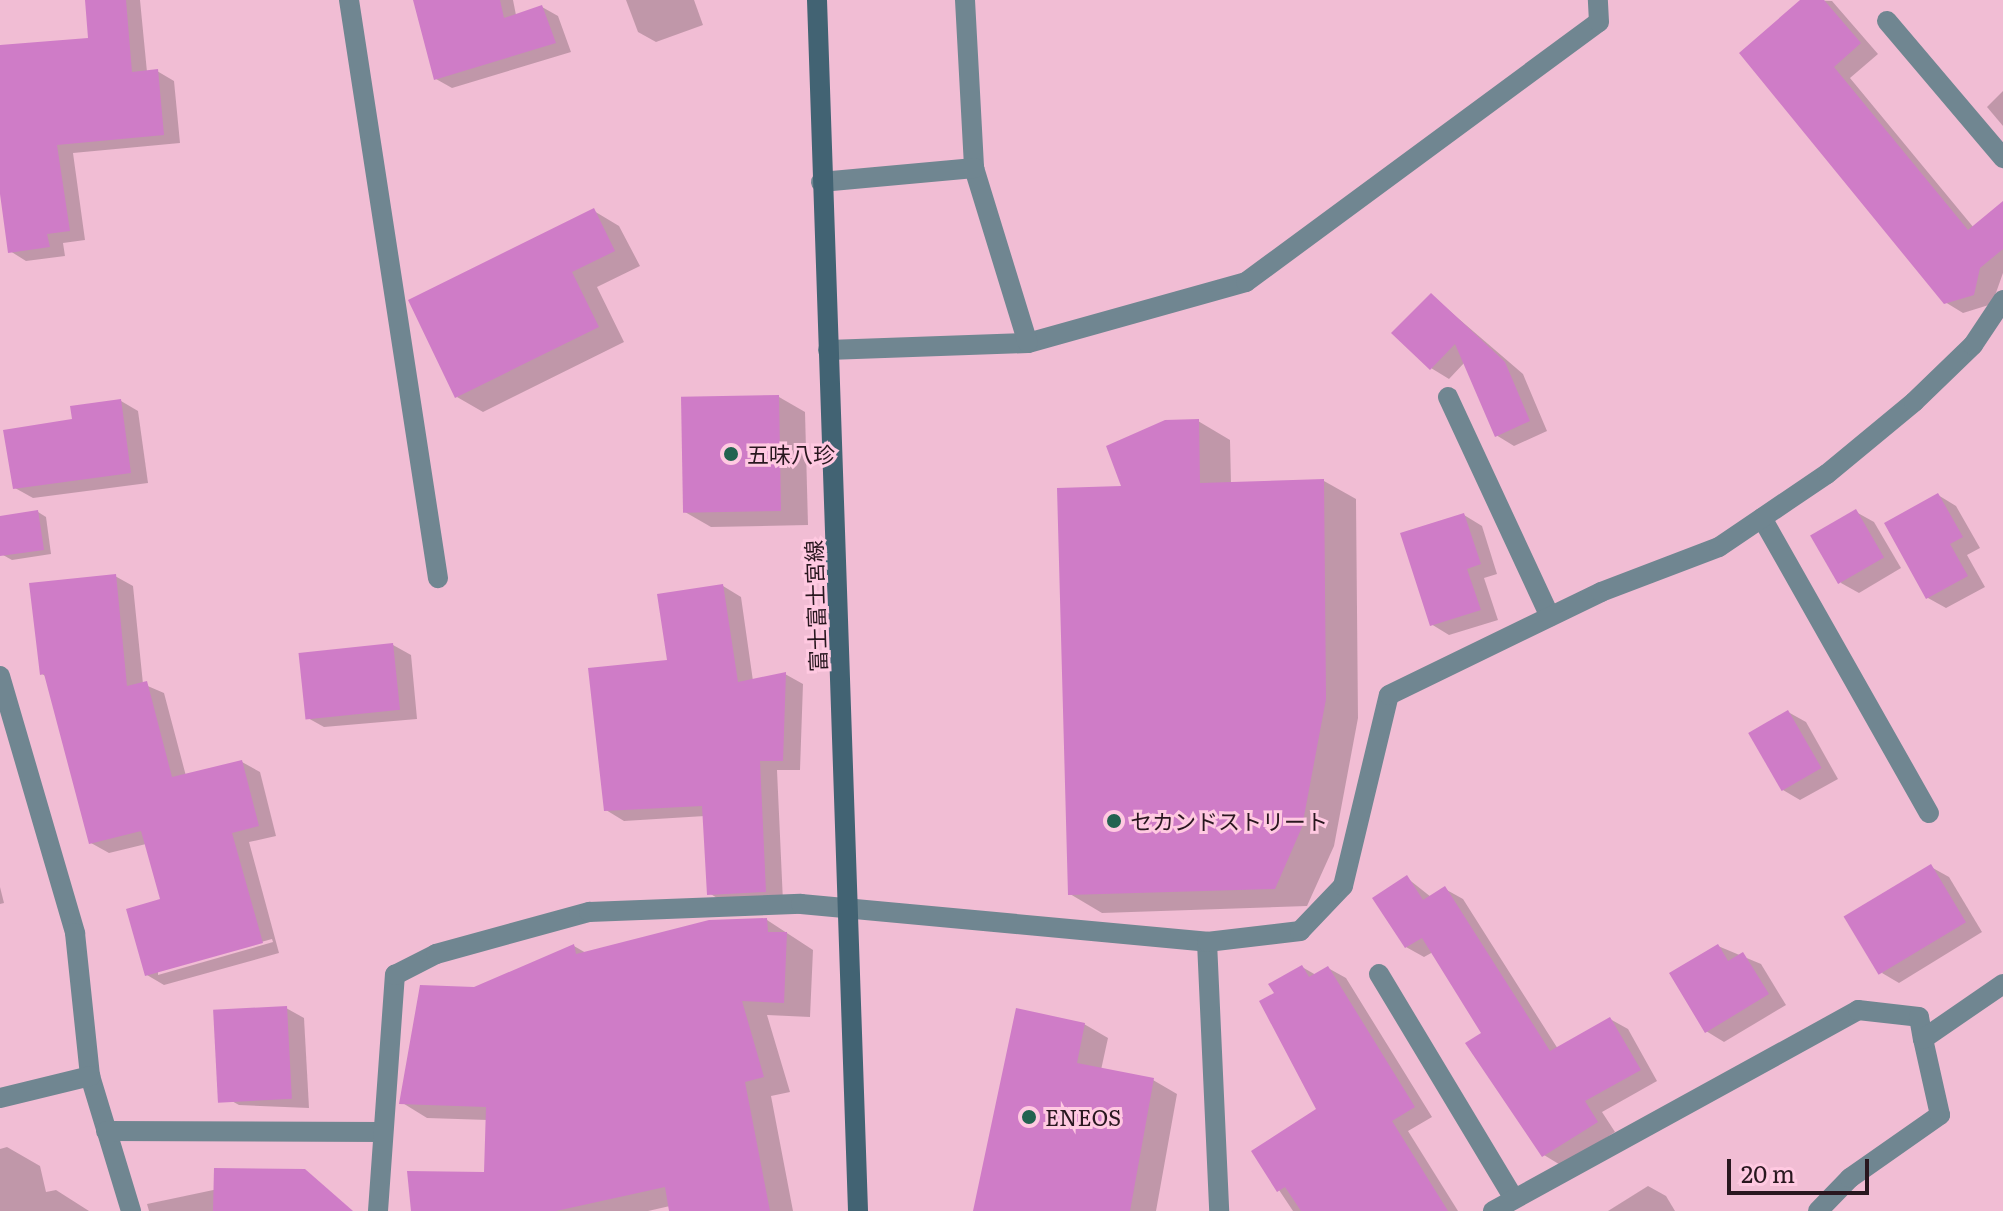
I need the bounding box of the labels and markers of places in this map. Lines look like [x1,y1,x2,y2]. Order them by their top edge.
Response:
place label: 五味八珍 [747,441,835,467]
marker: 五味八珍 [722,445,740,463]
place label: セカンドストリート [1130,808,1328,834]
marker: セカンドストリート [1105,812,1123,830]
place label: ENEOS [1045,1104,1121,1130]
marker: ENEOS [1020,1108,1038,1126]

